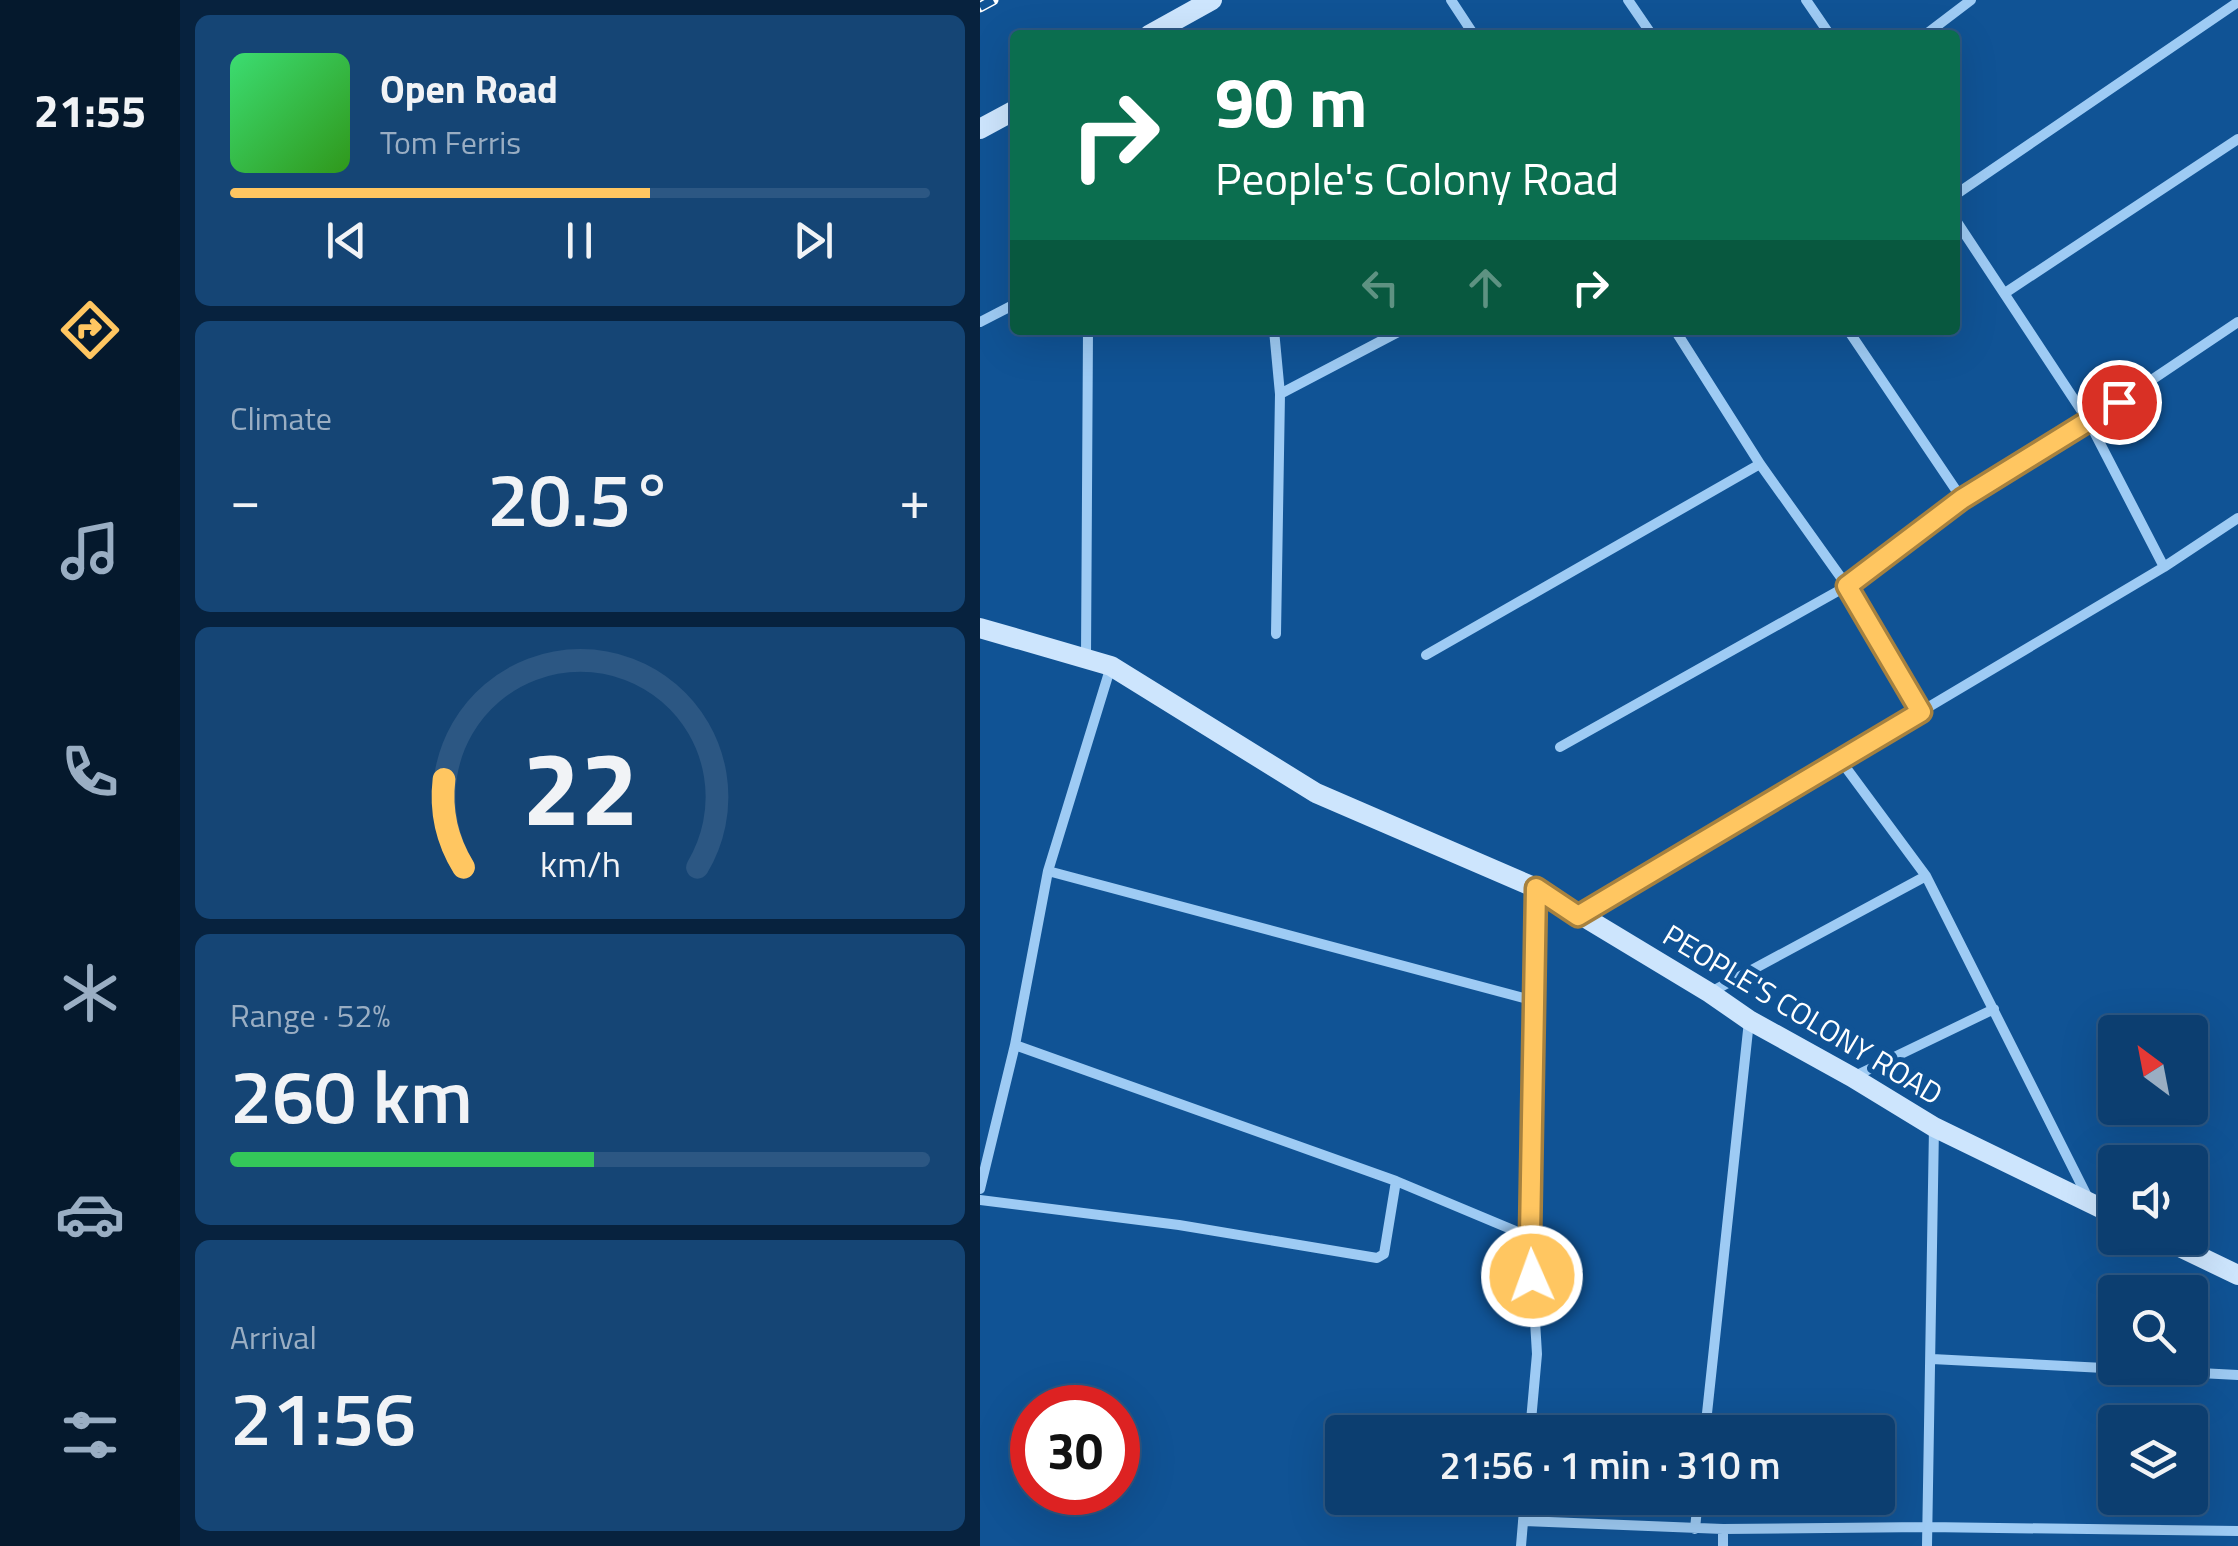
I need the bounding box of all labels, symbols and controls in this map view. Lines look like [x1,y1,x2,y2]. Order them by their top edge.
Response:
text: 90 m [1215,48,1368,154]
text: Open Road [380,60,558,118]
icon: right [1050,70,1180,200]
text: 21:55 [34,76,146,144]
text: Tom Ferris [380,118,521,166]
text: People's Colony Road [1215,144,1619,212]
icon: previous [319,213,374,268]
icon: pause [552,213,607,268]
icon: next [786,213,841,268]
icon: left [1353,260,1408,315]
icon: ahead [1458,260,1513,315]
icon: right [1563,260,1618,315]
icon: directions [55,295,125,365]
pin [2077,360,2162,445]
icon: arrive [2092,375,2147,430]
text: Climate [230,394,332,442]
text: 20.5° [487,441,673,555]
text: − [230,457,261,540]
text: + [899,457,930,540]
icon: music [55,516,125,586]
text: 22 [522,707,638,865]
icon: phone [55,737,125,807]
text: km/h [540,836,620,891]
street label: PEOPLE'S COLONY ROAD [1654,912,1952,1116]
icon: climate [55,958,125,1028]
text: Range · 52% [230,991,390,1039]
north arrow [2098,1015,2208,1125]
map controls [2098,1015,2208,1515]
text: 260 km [230,1038,473,1152]
button: sound [2098,1145,2208,1255]
icon: car [55,1179,125,1249]
position arrow [1480,1224,1584,1328]
button: search [2098,1275,2208,1385]
text: Arrival [230,1313,317,1361]
text: 21:56 [230,1360,416,1474]
speed limit sign: 30 [1010,1385,1140,1515]
icon: filters [55,1400,125,1470]
button: layers [2098,1405,2208,1515]
text: 21:56 · 1 min · 310 m [1439,1436,1781,1494]

